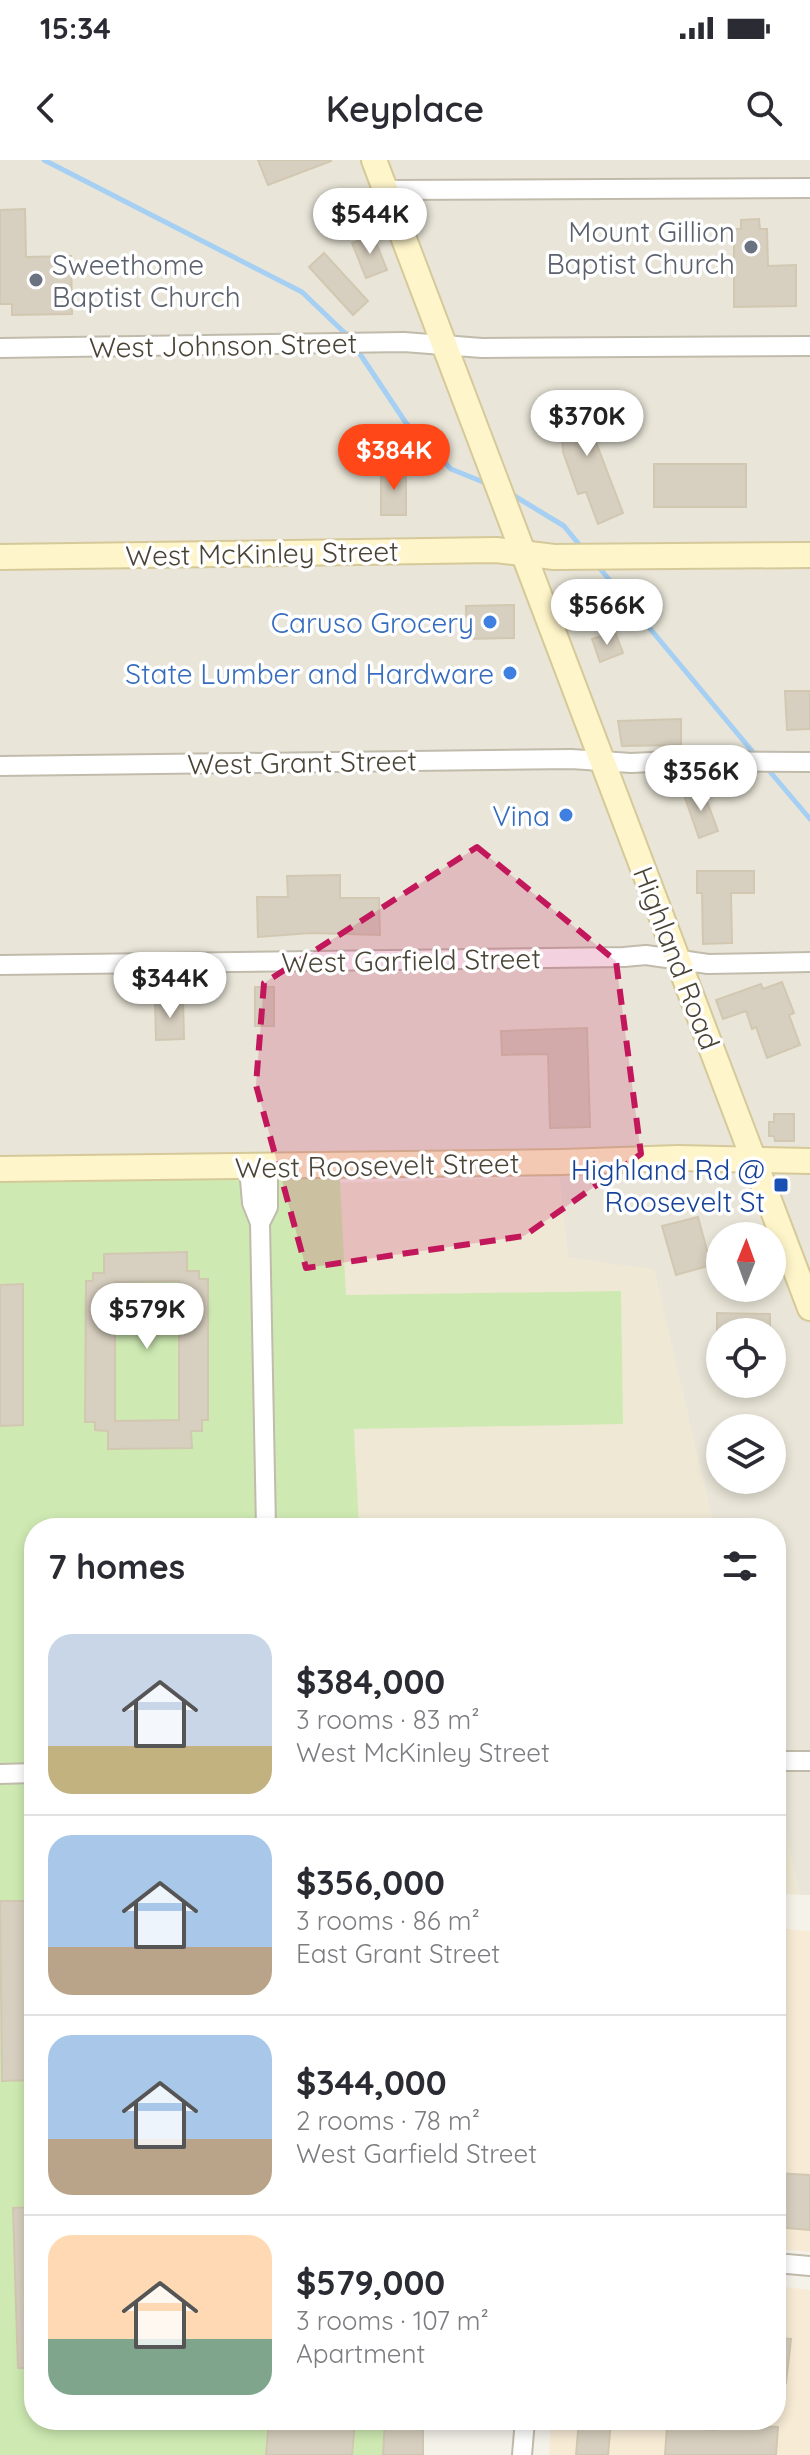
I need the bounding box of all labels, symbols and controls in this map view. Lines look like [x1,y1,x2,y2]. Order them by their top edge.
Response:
text: 15:34 [40,9,111,47]
icon: back [24,86,68,130]
text: Keyplace [326,86,484,131]
icon: search [742,86,786,130]
pin: $544K [314,188,426,256]
text: $544K [331,197,409,230]
place label: Mount Gillion Baptist Church [546,214,735,281]
marker: Mount Gillion Baptist Church [742,238,760,256]
place label: Sweethome Baptist Church [52,247,241,314]
marker: Sweethome Baptist Church [27,271,45,289]
street label: West Johnson Street [89,325,357,365]
pin: $370K [531,390,643,458]
text: $370K [549,399,625,432]
pin: $384K [338,424,450,492]
text: $384K [356,433,432,466]
street label: West McKinley Street [125,533,399,573]
pin: $566K [551,579,663,647]
text: $566K [569,588,645,621]
place label: Caruso Grocery [271,605,474,640]
marker: Caruso Grocery [481,613,499,631]
place label: State Lumber and Hardware [125,656,494,691]
marker: State Lumber and Hardware [501,664,519,682]
street label: West Grant Street [187,743,417,781]
pin: $356K [645,745,757,813]
text: $356K [663,754,739,787]
place label: Vina [492,798,550,833]
marker: Vina [557,806,575,824]
street label: Highland Road [626,862,728,1054]
street label: West Garfield Street [281,940,541,980]
pin: $344K [114,952,226,1020]
text: $344K [131,961,209,994]
street label: West Roosevelt Street [234,1145,520,1185]
place label: Highland Rd @ Roosevelt St [571,1152,765,1219]
marker: Highland Rd @ Roosevelt St [772,1176,790,1194]
north arrow [706,1222,786,1302]
map controls [706,1222,786,1494]
pin: $579K [91,1283,203,1351]
text: $579K [109,1292,185,1325]
button: locate [706,1318,786,1398]
button: layers [706,1414,786,1494]
icon: filters [718,1544,762,1588]
text: 7 homes [48,1545,185,1588]
text: $384,000 [296,1660,445,1703]
icon: home [112,1666,208,1762]
text: 3 rooms · 83 m² [296,1703,479,1736]
text: West McKinley Street [296,1736,550,1769]
text: $356,000 [296,1861,445,1904]
icon: home [112,1867,208,1963]
text: 3 rooms · 86 m² [296,1904,480,1937]
text: East Grant Street [296,1937,500,1970]
text: $344,000 [296,2061,447,2104]
icon: home [112,2067,208,2163]
text: 2 rooms · 78 m² [296,2104,480,2137]
text: West Garfield Street [296,2137,537,2170]
text: $579,000 [296,2261,445,2304]
icon: home [112,2267,208,2363]
text: 3 rooms · 107 m² [296,2304,489,2337]
text: Apartment [296,2337,425,2370]

